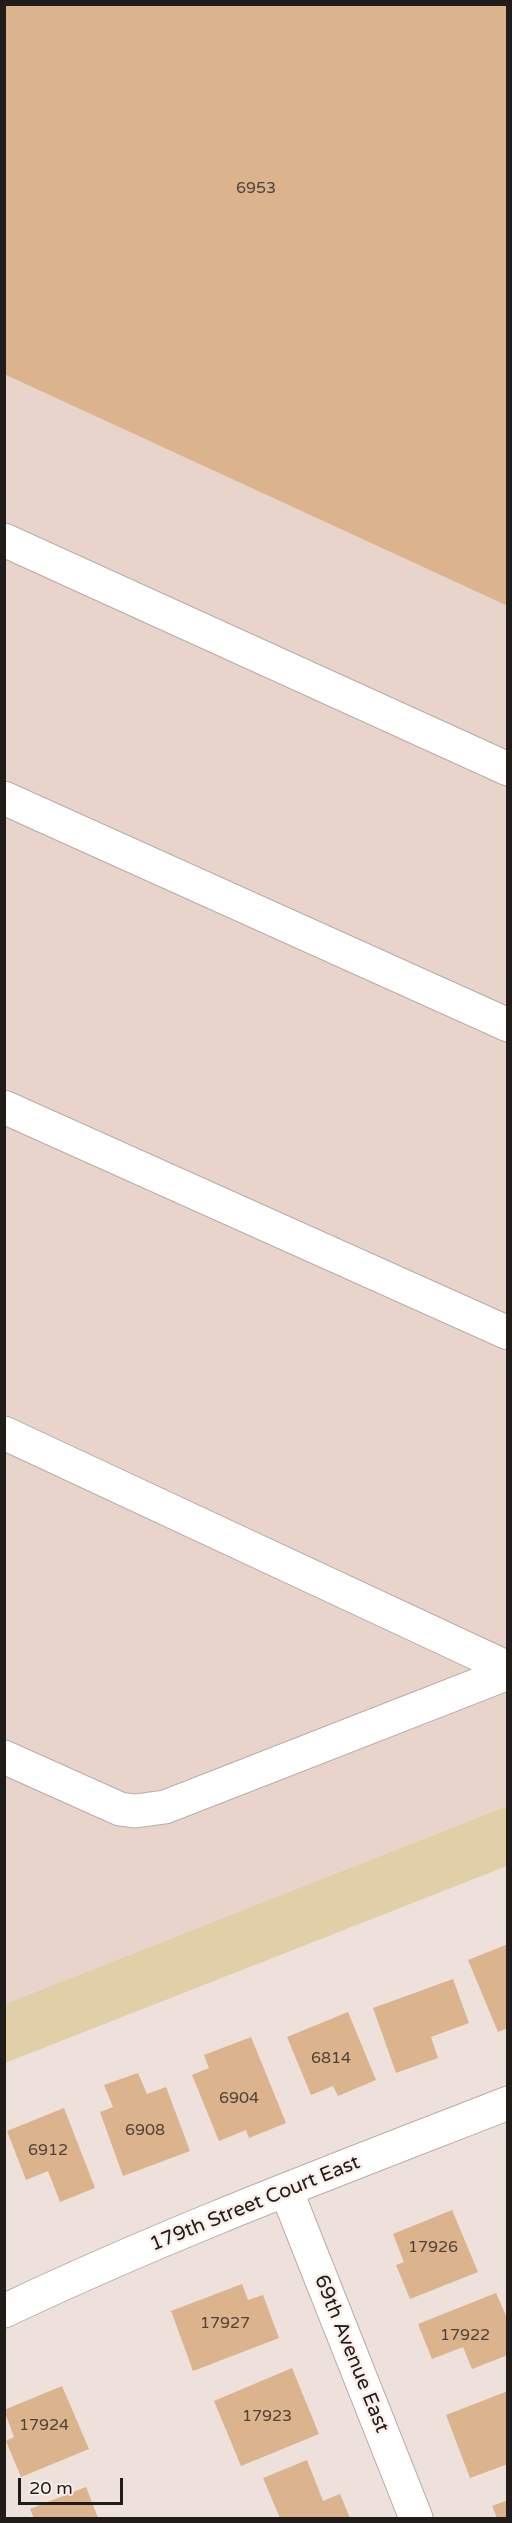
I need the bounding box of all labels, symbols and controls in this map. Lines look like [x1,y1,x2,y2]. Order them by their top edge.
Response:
house number: 6953 [236,179,276,199]
house number: 6814 [311,2049,351,2069]
house number: 6904 [219,2089,259,2109]
house number: 6908 [125,2121,165,2141]
house number: 6912 [28,2141,68,2161]
street label: 179th Street Court East [146,2151,364,2257]
house number: 17926 [408,2238,458,2258]
street label: 69th Avenue East [308,2272,394,2436]
house number: 17927 [200,2314,250,2334]
house number: 17922 [440,2326,490,2346]
house number: 17923 [242,2407,292,2427]
house number: 17924 [19,2416,69,2436]
scale bar [21,2466,126,2504]
text: 20 m [29,2477,73,2499]

